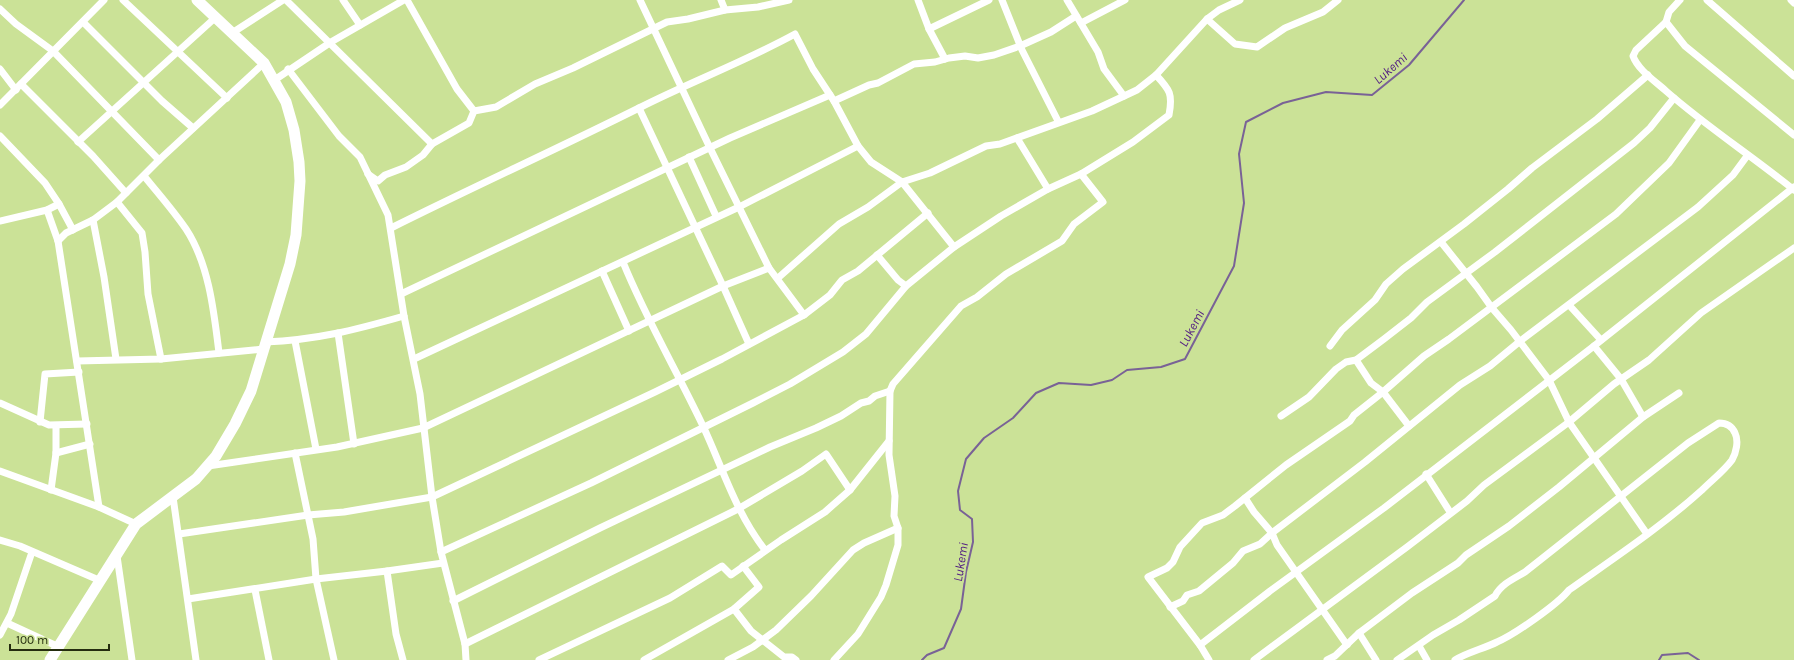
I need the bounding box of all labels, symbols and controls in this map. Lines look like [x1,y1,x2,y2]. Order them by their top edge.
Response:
water label: Lukemi [1370,49,1411,87]
water label: Lukemi [1176,307,1208,349]
water label: Lukemi [950,541,971,583]
scale bar [10,626,109,652]
text: 100 m [16,633,48,647]

